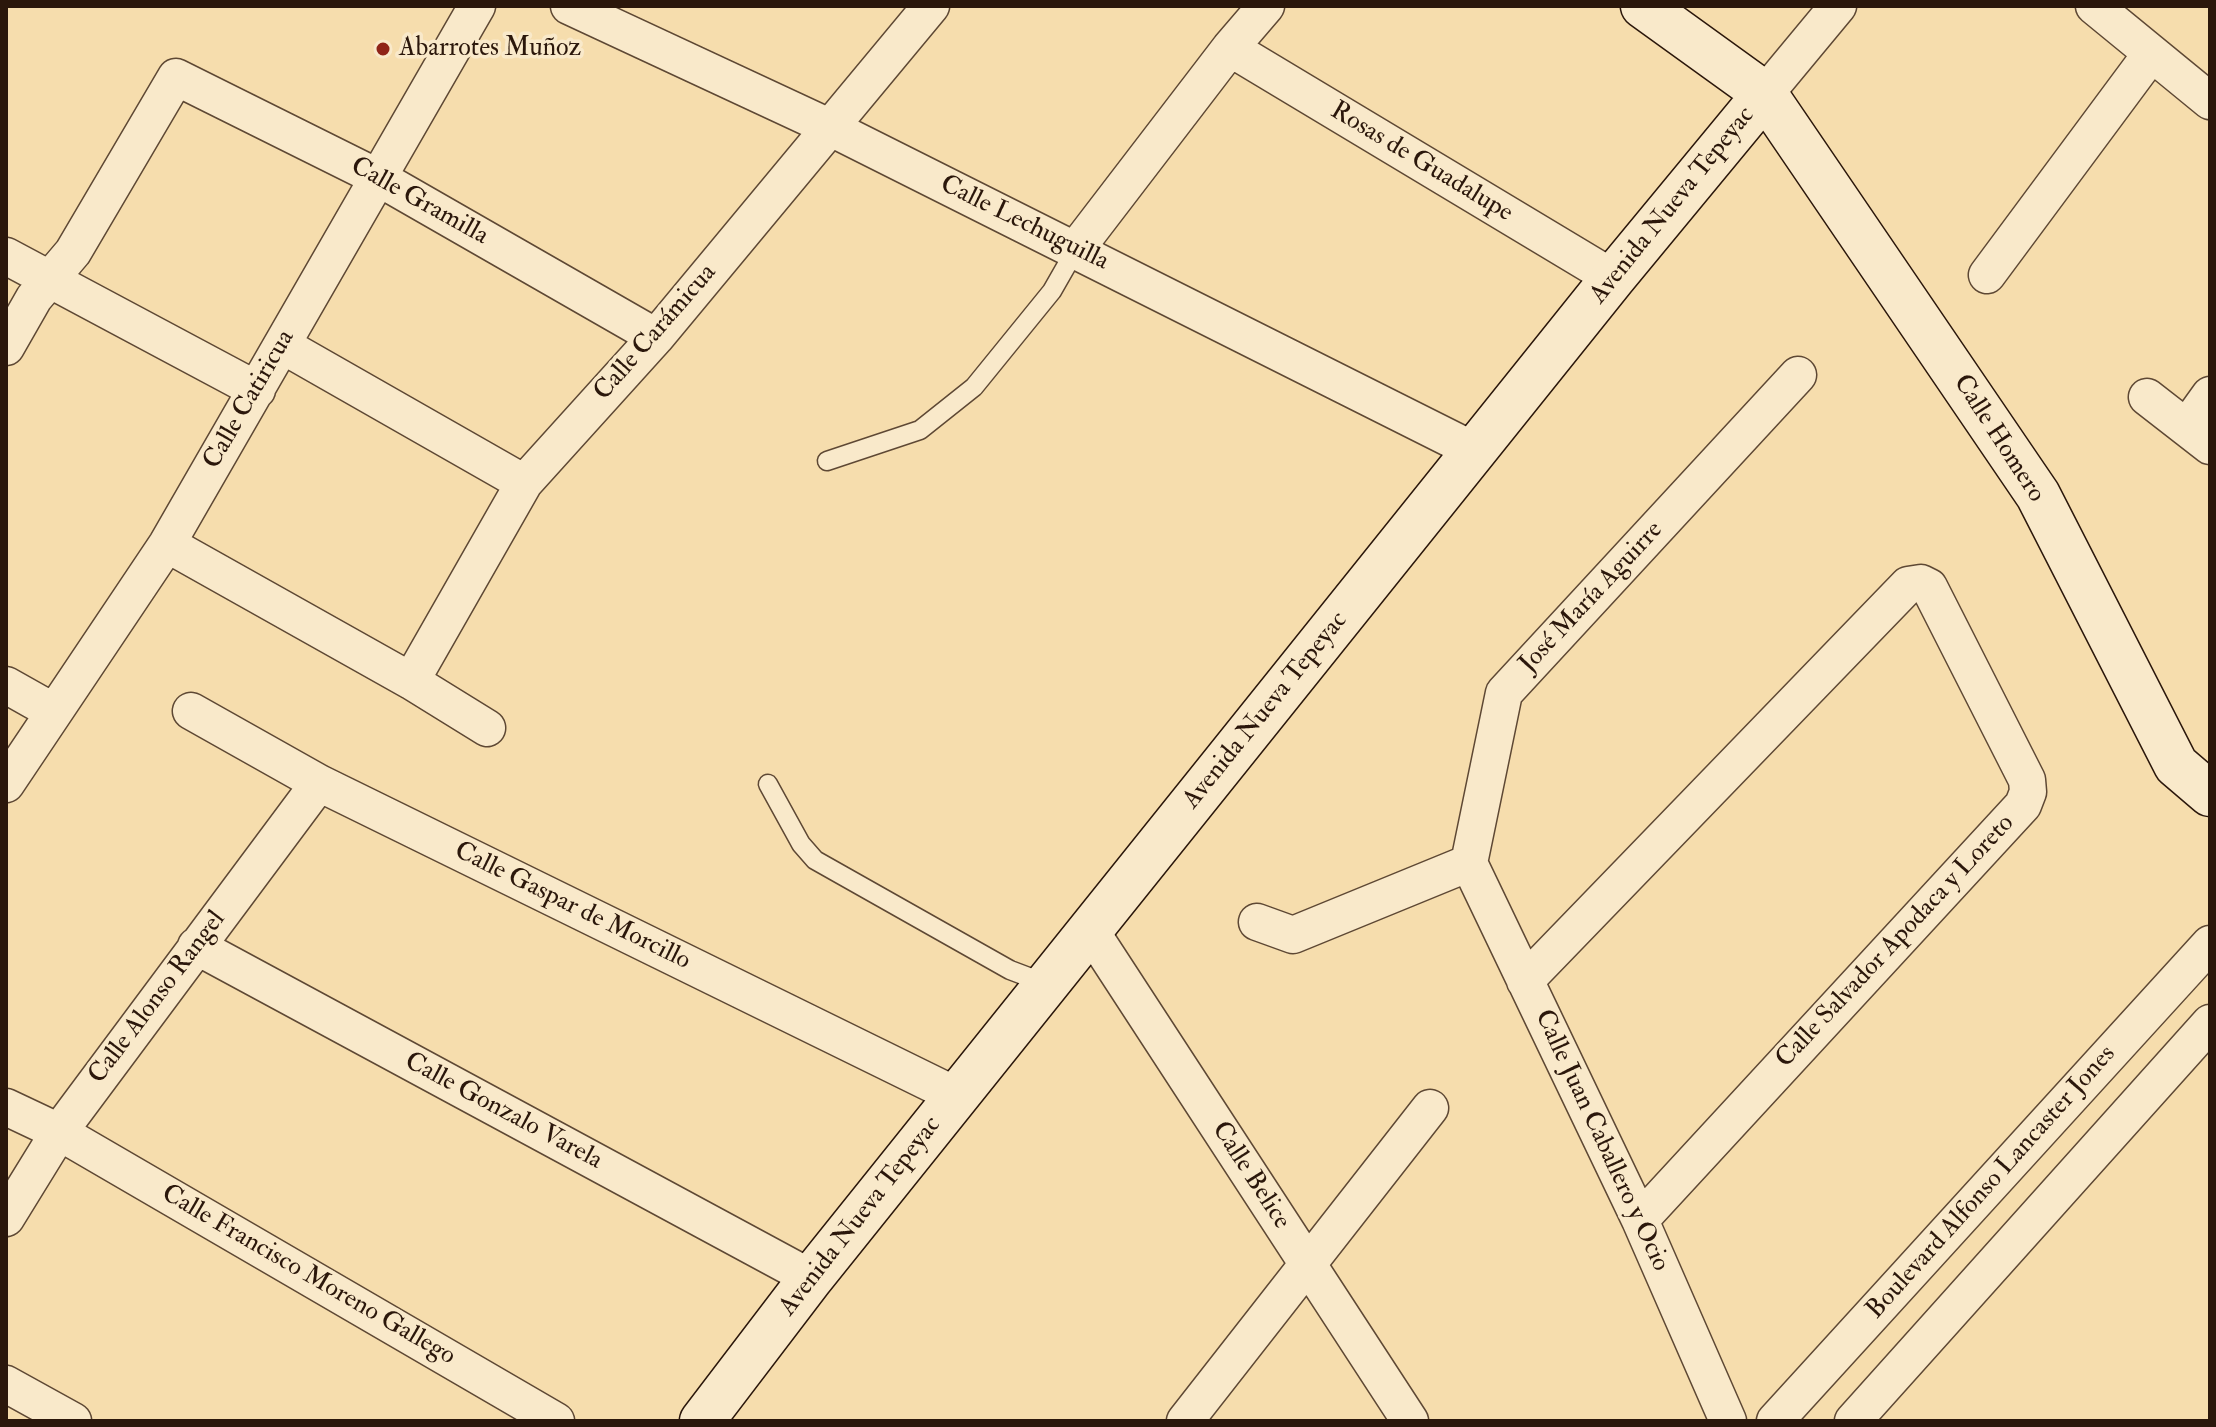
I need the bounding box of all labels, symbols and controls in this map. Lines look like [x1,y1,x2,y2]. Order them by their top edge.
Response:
place label: Abarrotes Muñoz [399,33,581,65]
marker: Abarrotes Muñoz [374,40,392,58]
street label: Rosas de Guadalupe [1324,96,1518,230]
street label: Avenida Nueva Tepeyac [1584,101,1762,311]
street label: Calle Gramilla [345,151,493,253]
street label: Calle Lechuguilla [935,170,1113,278]
street label: Calle Carámicua [588,258,724,408]
street label: Calle Catiricua [198,325,302,475]
street label: Calle Homero [1945,369,2051,509]
street label: José María Aguirre [1514,516,1670,680]
street label: Avenida Nueva Tepeyac [1177,606,1355,816]
street label: Calle Salvador Apodaca y Loreto [1770,809,2022,1075]
street label: Calle Gaspar de Morcillo [449,836,695,978]
street label: Calle Alonso Rangel [83,906,233,1090]
street label: Calle Juan Caballero y Ocio [1527,1005,1675,1277]
street label: Boulevard Alfonso Lancaster Jones [1861,1040,2123,1326]
street label: Calle Gonzalo Varela [399,1047,607,1177]
street label: Avenida Nueva Tepeyac [773,1111,949,1323]
street label: Calle Belice [1204,1116,1296,1236]
street label: Calle Francisco Moreno Gallego [155,1179,461,1373]

